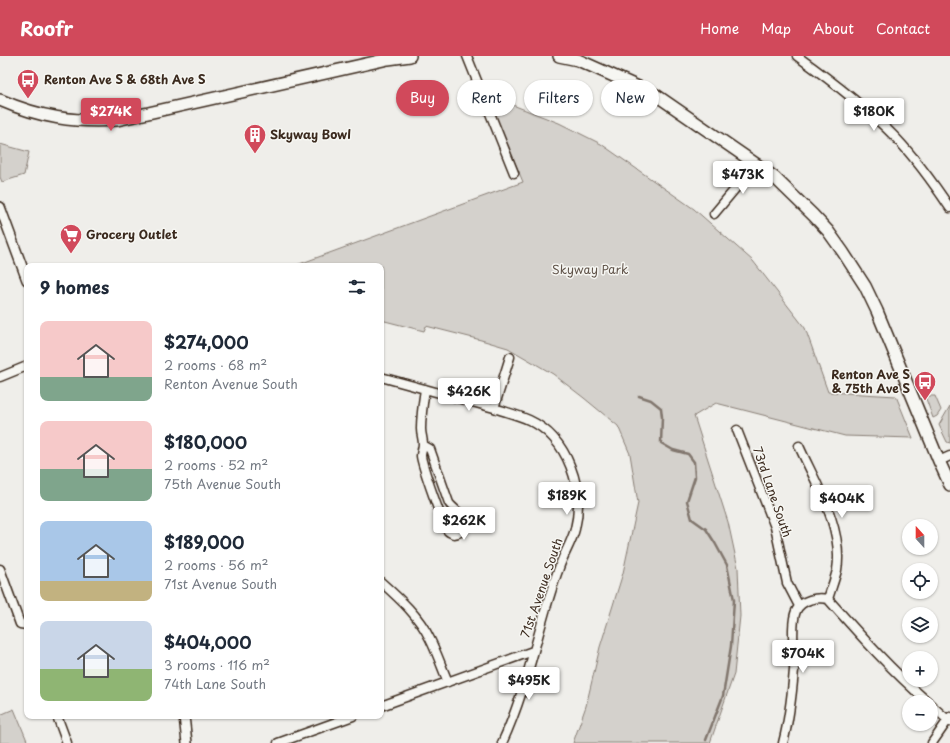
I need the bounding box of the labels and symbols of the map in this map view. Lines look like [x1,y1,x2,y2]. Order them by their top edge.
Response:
bus stop icon: Renton Ave S & 68th Ave S [15,67,41,100]
place label: Renton Ave S & 68th Ave S [44,70,206,88]
pin: $274K [83,98,139,132]
pin: $180K [846,98,902,132]
building icon: Skyway Bowl [242,122,268,155]
place label: Skyway Bowl [270,125,351,143]
pin: $473K [715,161,771,195]
supermarket icon: Grocery Outlet [58,222,84,255]
place label: Grocery Outlet [86,225,178,243]
park label: Skyway Park [552,260,628,278]
place label: Renton Ave S & 75th Ave S [831,365,910,397]
bus stop icon: Renton Ave S & 75th Ave S [912,369,938,402]
pin: $426K [441,378,497,412]
street label: 73rd Lane South [749,444,797,539]
pin: $189K [539,482,595,516]
pin: $404K [814,485,870,519]
pin: $262K [436,507,492,541]
north arrow [902,519,938,555]
street label: 71st Avenue South [516,535,567,640]
pin: $704K [775,640,831,674]
pin: $495K [501,667,557,701]

